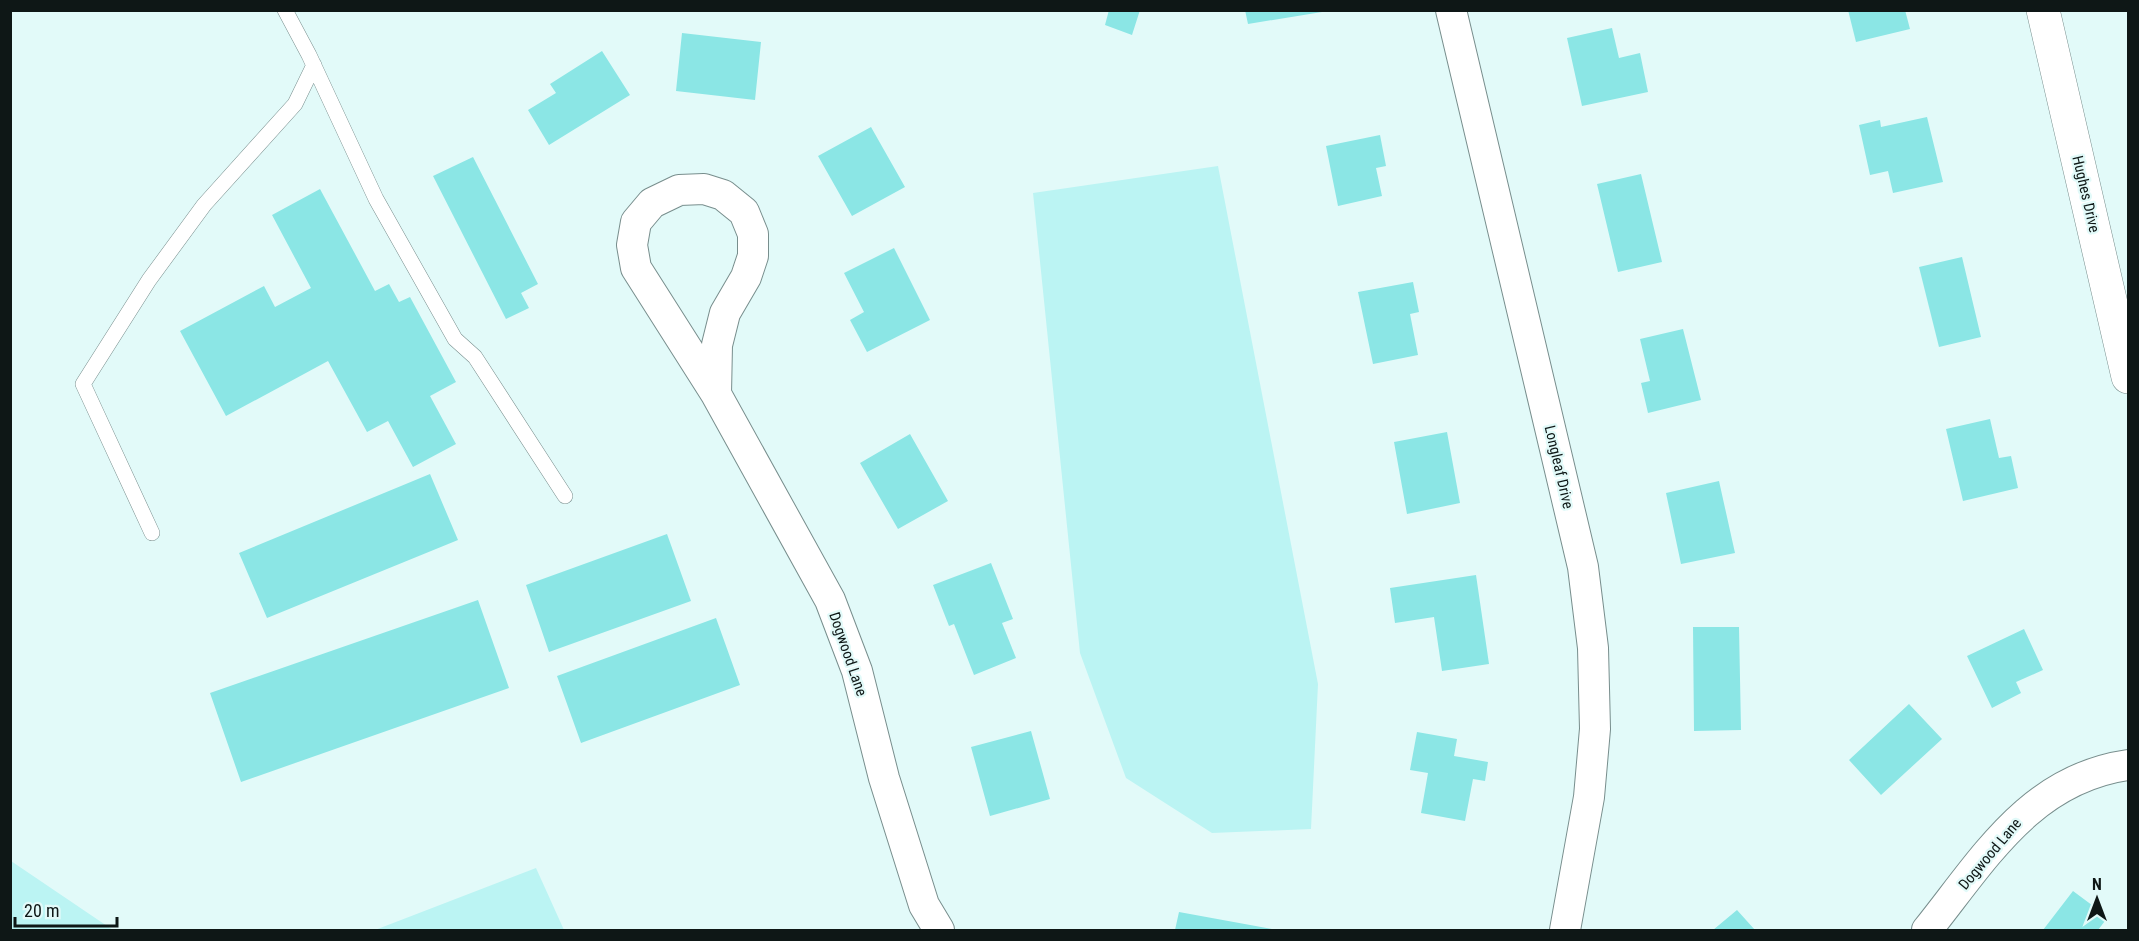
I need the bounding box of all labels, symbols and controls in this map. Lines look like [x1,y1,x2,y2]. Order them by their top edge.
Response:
street label: Hughes Drive [2068,154,2104,234]
street label: Longleaf Drive [1541,424,1577,510]
street label: Dogwood Lane [825,610,871,698]
street label: Dogwood Lane [1955,815,2025,893]
north arrow [2067,869,2127,929]
text: N [2092,875,2102,894]
scale bar [15,890,117,928]
text: 20 m [24,900,59,921]

